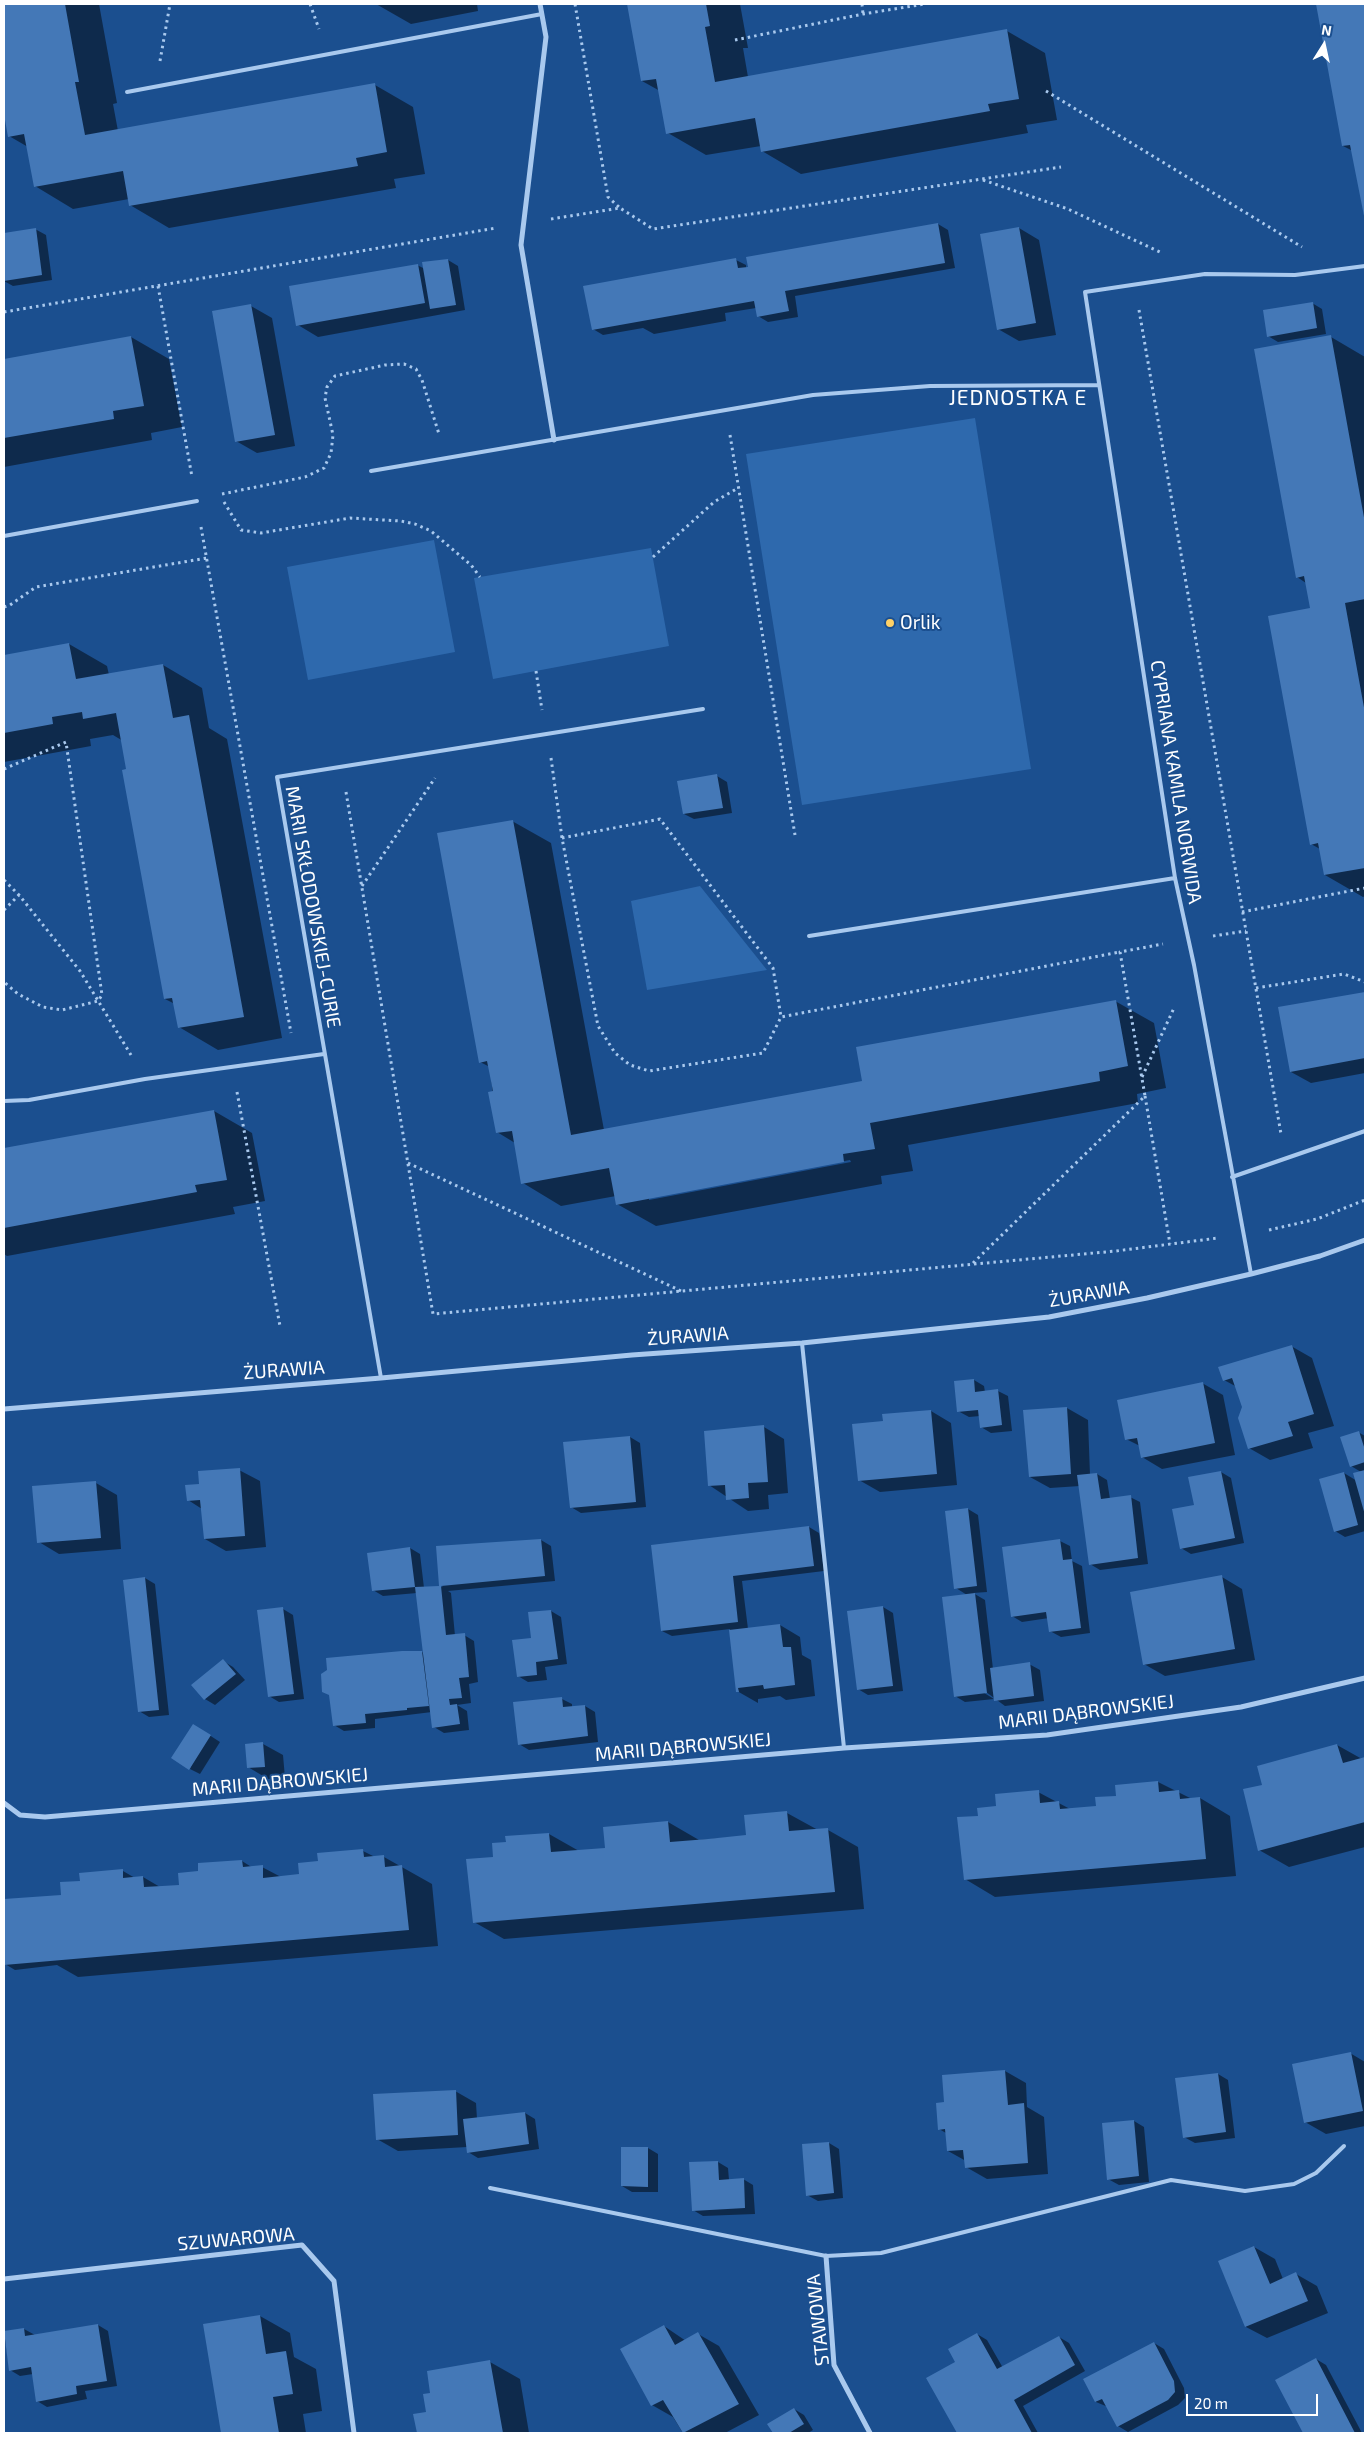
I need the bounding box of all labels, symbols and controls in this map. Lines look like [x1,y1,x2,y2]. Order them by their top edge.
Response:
north arrow [1299,20,1349,70]
text: N [1320,20,1333,39]
district label: JEDNOSTKA E [947,385,1089,411]
place label: Orlik [900,612,940,634]
marker: Orlik [884,617,896,629]
street label: CYPRIANA KAMILA NORWIDA [1145,658,1207,906]
street label: MARII SKŁODOWSKIEJ-CURIE [280,784,346,1030]
street label: ŻURAWIA [1047,1276,1131,1312]
street label: ŻURAWIA [647,1322,729,1350]
street label: ŻURAWIA [243,1356,325,1384]
street label: MARII DĄBROWSKIEJ [997,1690,1175,1734]
street label: MARII DĄBROWSKIEJ [594,1728,772,1766]
street label: MARII DĄBROWSKIEJ [191,1763,369,1801]
street label: SZUWAROWA [177,2223,295,2255]
street label: STAWOWA [802,2273,834,2367]
scale bar [1189,2384,1322,2416]
text: 20 m [1194,2394,1228,2412]

